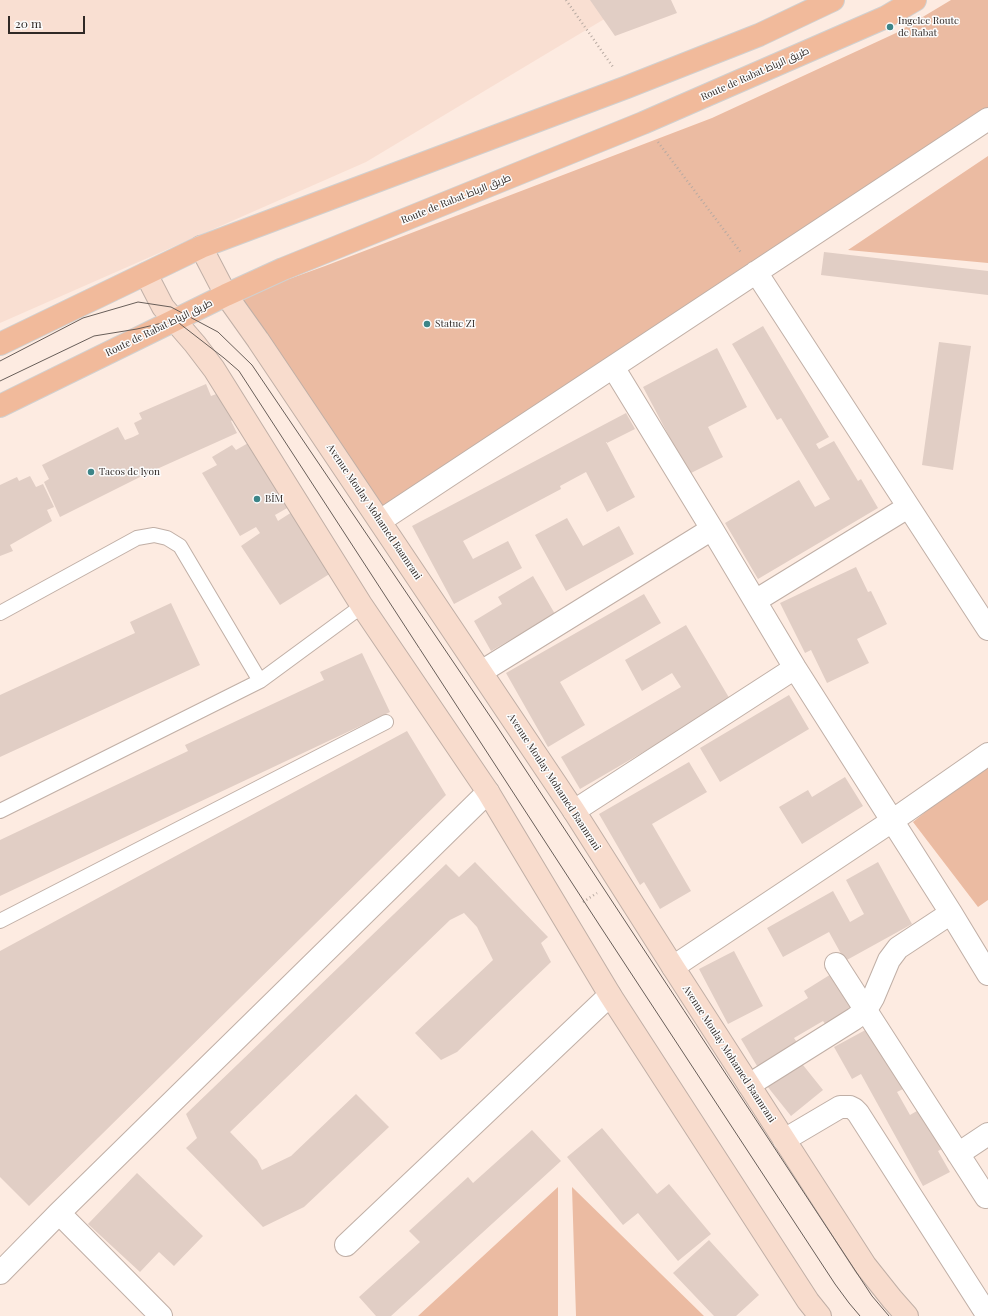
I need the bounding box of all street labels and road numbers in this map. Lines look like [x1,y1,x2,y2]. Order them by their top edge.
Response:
street label: Route de Rabat طريق الرباط [699,45,811,103]
street label: Route de Rabat طريق الرباط [399,171,513,227]
street label: Route de Rabat طريق الرباط [104,297,214,359]
street label: Avenue Moulay Mohamed Baamrani [324,442,424,582]
street label: Avenue Moulay Mohamed Baamrani [505,711,603,853]
street label: Avenue Moulay Mohamed Baamrani [680,983,778,1125]

